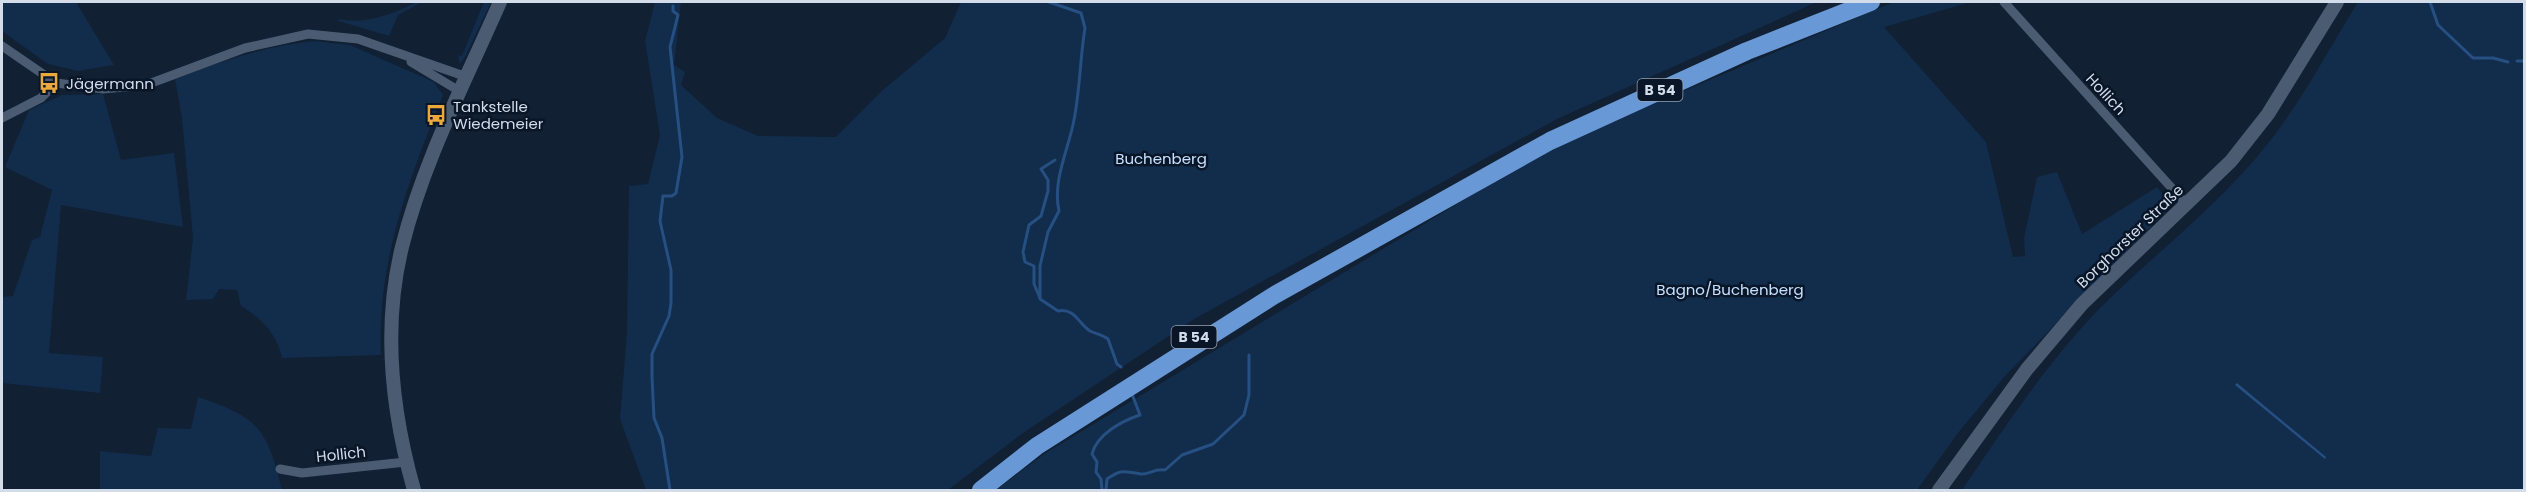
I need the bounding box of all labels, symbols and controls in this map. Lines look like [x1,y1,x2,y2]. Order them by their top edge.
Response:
street label: Hollich [2081,69,2131,119]
bus stop icon: Jägermann [37,71,61,95]
place label: Jägermann [66,73,154,94]
road number: B 54 [1638,79,1682,101]
place label: Tankstelle Wiedemeier [453,96,544,134]
bus stop icon: Tankstelle Wiedemeier [424,103,448,127]
park label: Buchenberg [1115,148,1207,169]
street label: Borghorster Straße [2072,179,2188,293]
park label: Bagno/Buchenberg [1656,279,1804,300]
road number: B 54 [1172,326,1216,348]
street label: Hollich [315,441,367,467]

